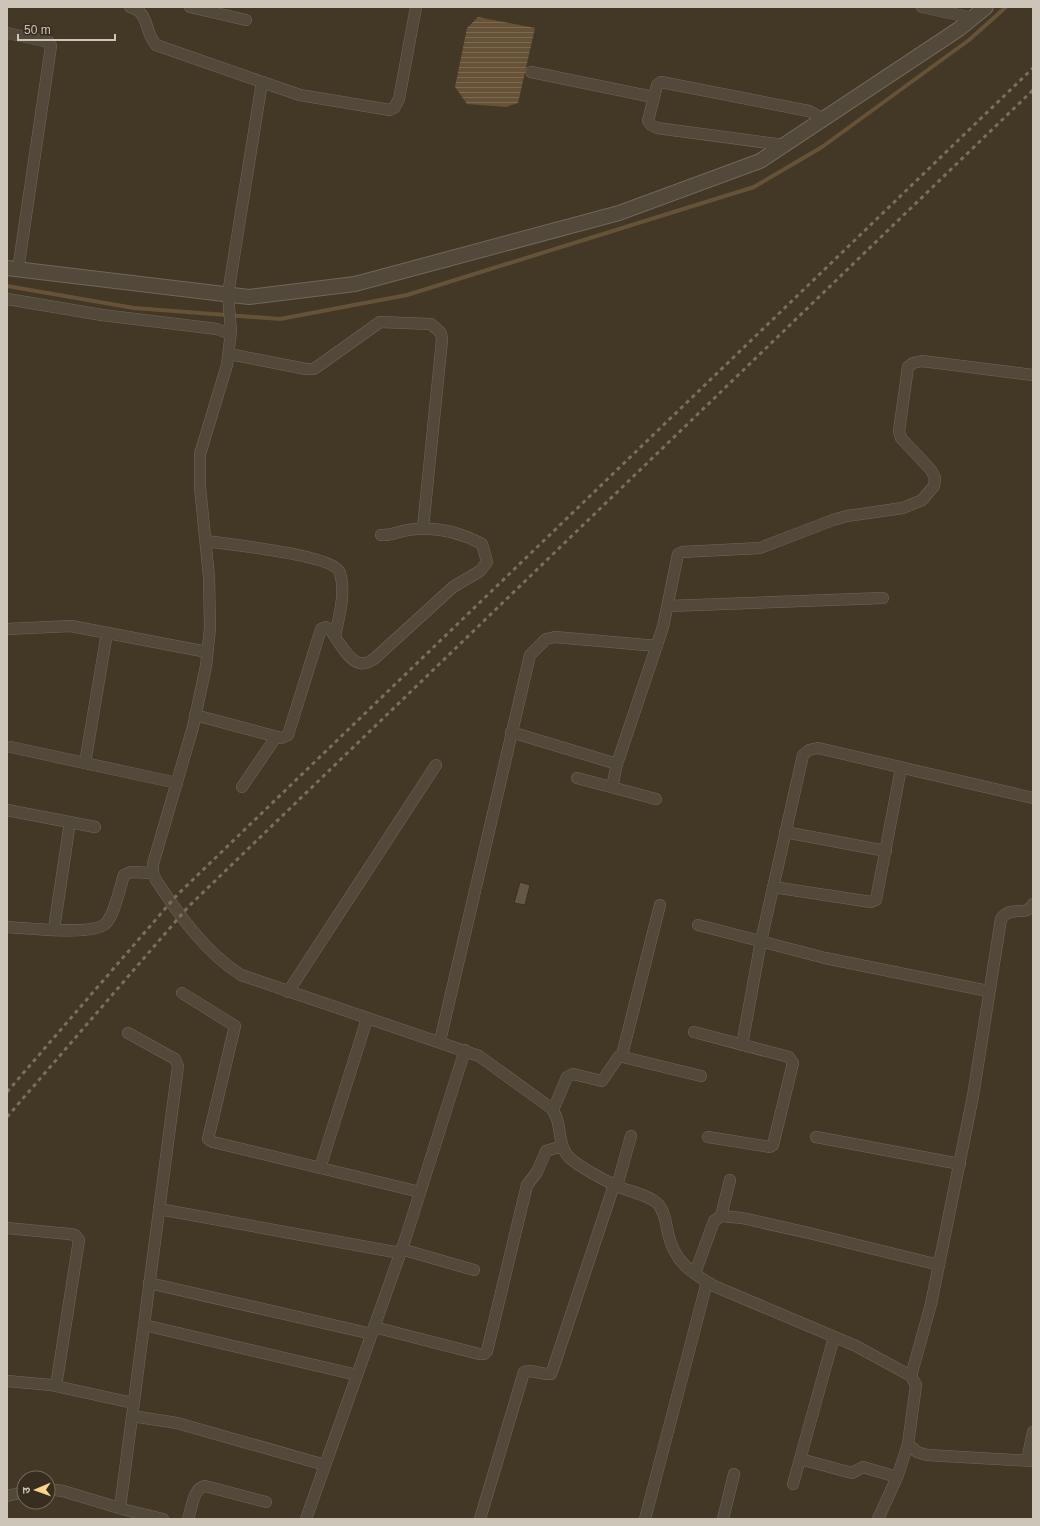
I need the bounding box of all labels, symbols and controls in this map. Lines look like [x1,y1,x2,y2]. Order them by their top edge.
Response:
scale bar [18,16,115,42]
text: 50 m [24,23,51,37]
north arrow [16,1470,56,1510]
text: उ [20,1486,32,1494]

